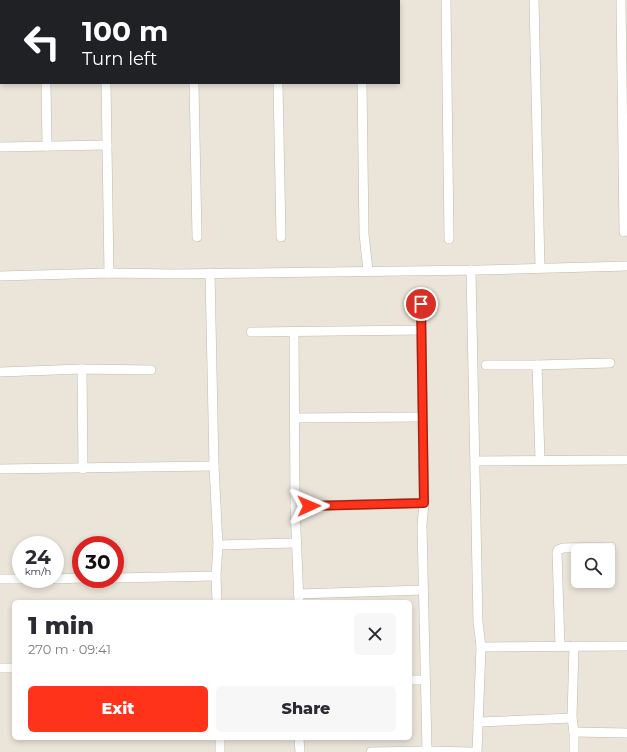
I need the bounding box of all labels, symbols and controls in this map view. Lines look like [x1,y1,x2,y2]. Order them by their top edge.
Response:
text: 100 m [82,14,168,48]
icon: left [16,16,68,68]
text: Turn left [82,48,157,70]
pin [404,287,438,321]
icon: arrive [410,293,432,315]
position arrow [288,485,330,527]
speed limit sign: 30 [72,536,124,588]
map controls [571,544,615,588]
button: search [571,544,615,588]
text: 24 [25,545,51,569]
text: km/h [25,565,51,578]
text: 1 min [28,611,94,640]
button: close [354,613,396,655]
text: 270 m · 09:41 [28,641,111,657]
button: Exit [28,686,208,732]
button: Share [216,686,396,732]

